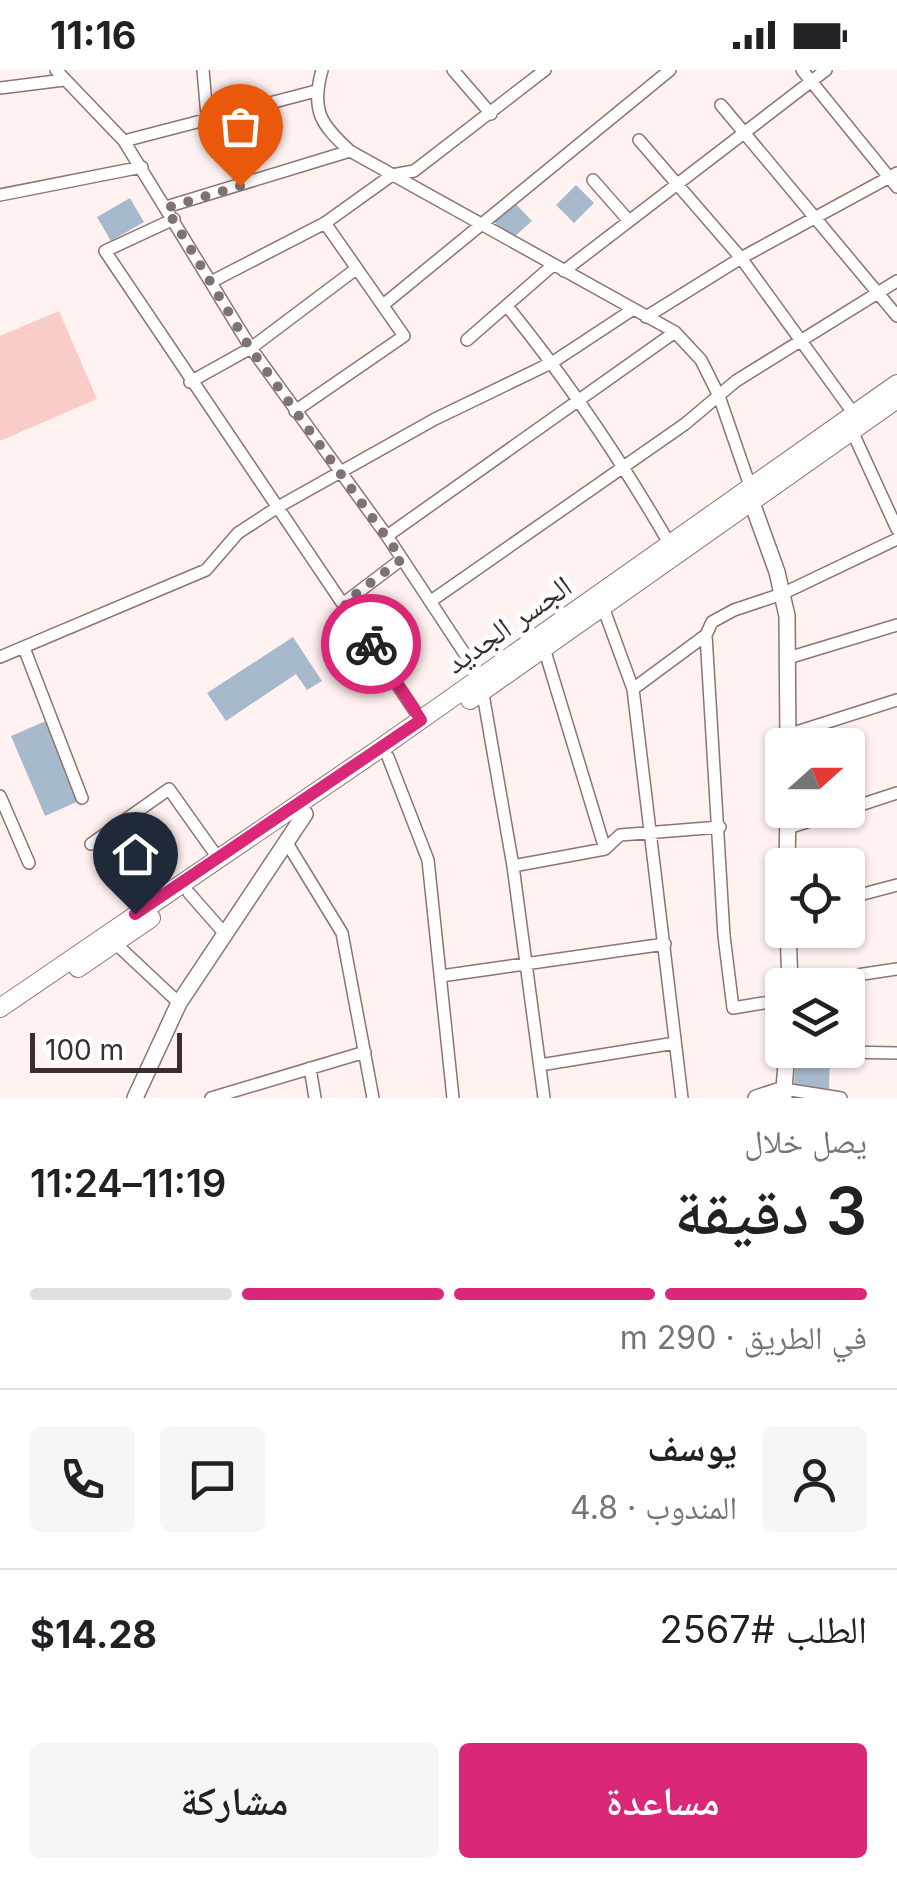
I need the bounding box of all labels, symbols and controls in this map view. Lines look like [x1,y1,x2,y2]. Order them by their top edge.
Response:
text: 11:16 [50,12,137,58]
pin [198,84,283,187]
icon: bag [213,99,268,154]
street label: الجسر الجديد [438,567,578,681]
courier [321,594,421,694]
icon: bike [344,617,399,672]
north arrow [765,728,865,828]
map controls [765,728,865,1068]
pin [93,812,178,915]
icon: home [108,827,163,882]
button: locate [765,848,865,948]
button: layers [765,968,865,1068]
scale bar [30,1028,182,1073]
text: 100 m [45,1033,124,1067]
text: يصل خلال [744,1122,867,1161]
text: 11:19–11:24 [30,1160,226,1206]
text: 3 دقيقة [674,1171,867,1250]
text: في الطريق · 290 m [620,1318,867,1357]
text: يوسف [647,1424,737,1470]
button: phone [30,1427,135,1532]
button: chat [160,1427,265,1532]
button: person [762,1427,867,1532]
text: المندوب · 4.8 [570,1488,737,1527]
text: الطلب #2567 [660,1606,867,1652]
text: $14.28 [30,1611,157,1657]
button: مشاركة [30,1743,439,1858]
button: مساعدة [459,1743,867,1858]

